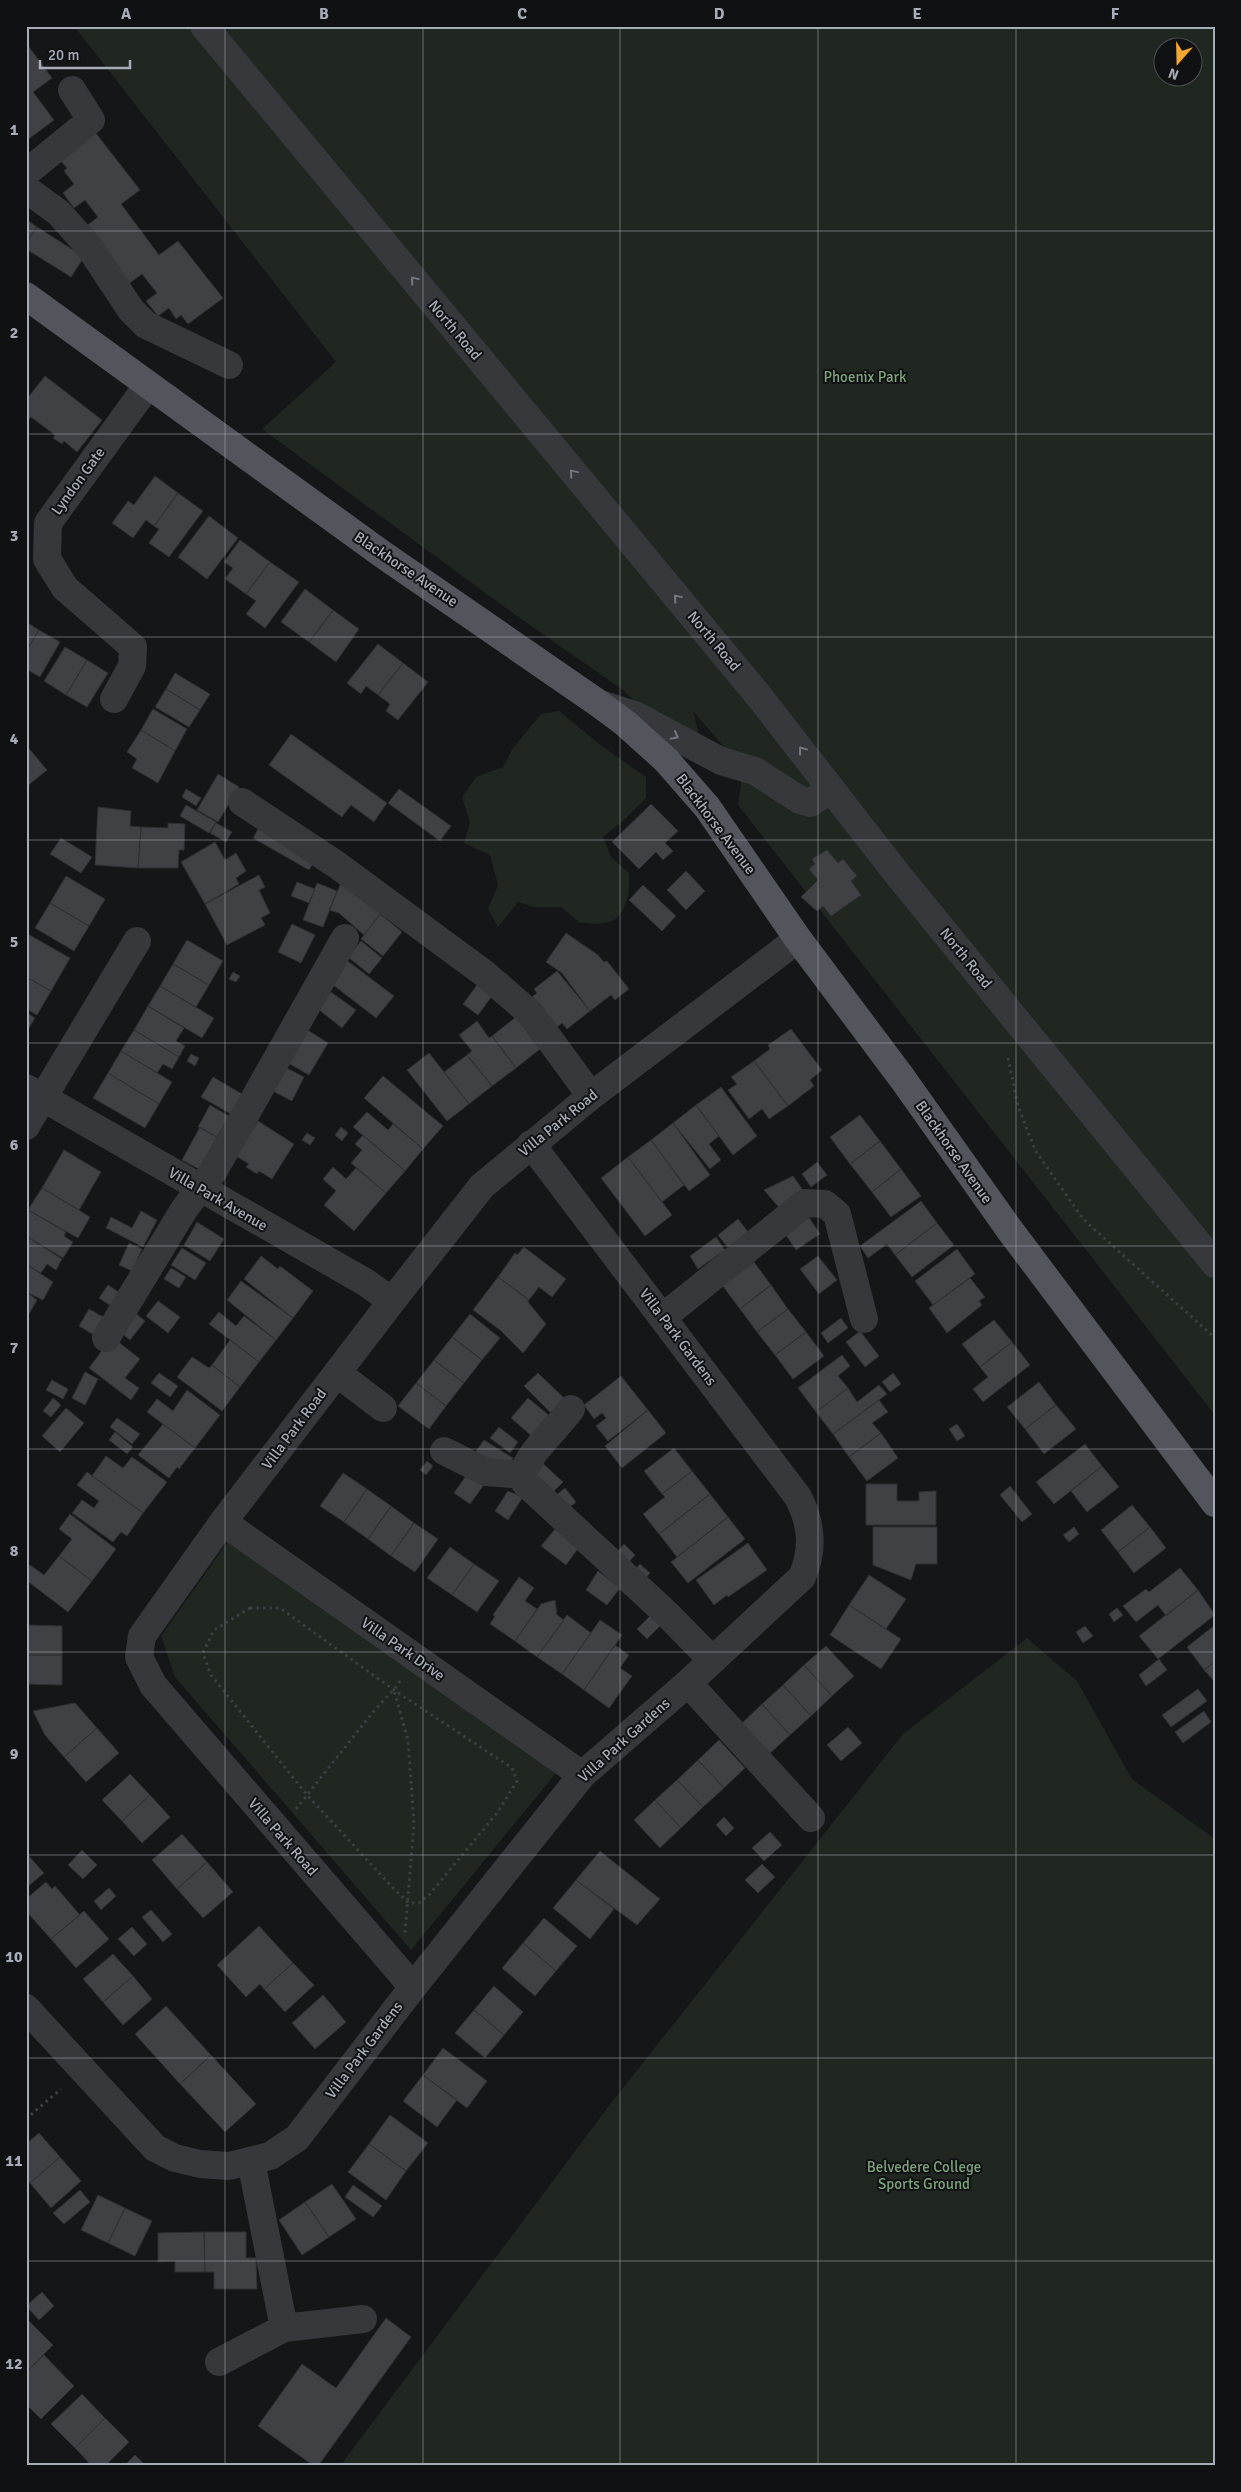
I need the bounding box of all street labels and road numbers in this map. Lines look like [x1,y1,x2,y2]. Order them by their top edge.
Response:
street label: North Road [425,296,485,364]
street label: Lyndon Gate [47,444,109,518]
street label: Blackhorse Avenue [351,528,461,610]
street label: North Road [684,607,744,675]
street label: Blackhorse Avenue [672,770,760,878]
street label: North Road [936,924,996,992]
street label: Villa Park Road [515,1086,601,1160]
street label: Blackhorse Avenue [912,1097,996,1207]
street label: Villa Park Avenue [165,1163,271,1235]
street label: Villa Park Gardens [636,1285,721,1390]
street label: Villa Park Road [258,1385,330,1473]
street label: Villa Park Drive [358,1614,448,1684]
street label: Villa Park Gardens [574,1694,674,1786]
street label: Villa Park Road [245,1795,321,1879]
street label: Villa Park Gardens [322,1997,407,2102]

